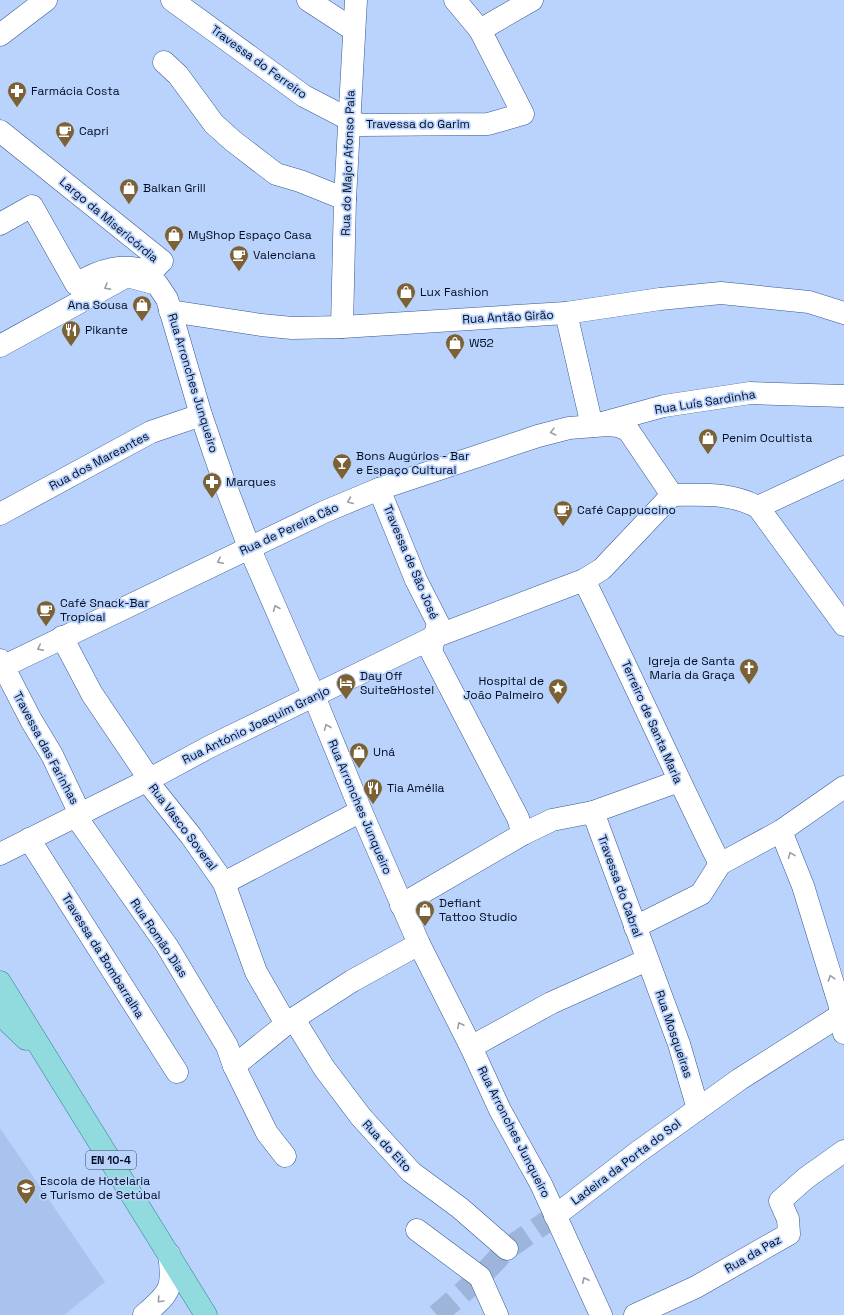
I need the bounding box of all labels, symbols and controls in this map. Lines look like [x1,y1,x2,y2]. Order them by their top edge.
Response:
street label: Travessa do Ferreiro [208,22,310,102]
pharmacy icon: Farmácia Costa [6,80,28,108]
place label: Farmácia Costa [31,83,120,99]
street label: Rua do Major Afonso Pala [337,90,359,236]
street label: Travessa do Garim [366,116,470,132]
cafe icon: Capri [54,120,76,148]
place label: Capri [79,123,109,139]
street label: Largo da Misericórdia [56,174,162,266]
shop icon: Balkan Grill [118,177,140,205]
place label: Balkan Grill [143,180,206,196]
shop icon: MyShop Espaço Casa [163,224,185,252]
place label: MyShop Espaço Casa [188,227,312,243]
cafe icon: Valenciana [228,244,250,272]
place label: Valenciana [253,247,316,263]
shop icon: Lux Fashion [395,281,417,309]
one-way arrow [104,282,112,289]
place label: Lux Fashion [420,284,489,300]
shop icon: Ana Sousa [131,294,153,322]
place label: Ana Sousa [68,297,128,313]
street label: Rua Antão Girão [462,307,554,327]
street label: Rua Arronches Junqueiro [164,311,222,455]
restaurant icon: Pikante [60,319,82,347]
place label: Pikante [85,322,128,338]
shop icon: W52 [444,332,466,360]
place label: W52 [469,335,494,351]
street label: Rua Luís Sardinha [653,386,757,418]
shop icon: Penim Ocultista [697,427,719,455]
street label: Rua dos Mareantes [46,428,152,494]
one-way arrow [550,428,556,436]
place label: Penim Ocultista [722,430,812,446]
place label: Bons Augúrios - Bar e Espaço Cultural [356,448,470,478]
bar icon: Bons Augúrios - Bar e Espaço Cultural [331,452,353,480]
pharmacy icon: Marques [201,471,223,499]
place label: Marques [226,474,276,490]
one-way arrow [347,496,354,504]
street label: Rua de Pereira Cão [237,499,341,559]
cafe icon: Café Cappuccino [552,499,574,527]
street label: Travessa de São José [380,502,442,622]
place label: Café Cappuccino [577,502,676,518]
one-way arrow [217,556,224,564]
place label: Café Snack-Bar Tropical [60,595,149,625]
cafe icon: Café Snack-Bar Tropical [35,599,57,627]
one-way arrow [272,604,280,611]
one-way arrow [37,643,44,651]
place label: Igreja de Santa Maria da Graça [648,653,735,683]
church icon: Igreja de Santa Maria da Graça [738,657,760,685]
street label: Terreiro de Santa Maria [618,658,686,786]
place label: Day Off Suite&Hostel [360,668,434,698]
hotel icon: Day Off Suite&Hostel [335,672,357,700]
place label: Hospital de João Palmeiro [464,673,544,703]
place icon: Hospital de João Palmeiro [547,677,569,705]
street label: Rua António Joaquim Granjo [180,682,332,768]
street label: Travessa das Farinhas [9,689,83,807]
one-way arrow [323,724,331,731]
street label: Rua Arronches Junqueiro [324,737,396,877]
shop icon: Uná [348,741,370,769]
place label: Uná [373,744,395,760]
restaurant icon: Tia Amélia [362,777,384,805]
street label: Rua Vasco Soveral [145,780,221,874]
place label: Tia Amélia [387,780,445,796]
street label: Travessa do Cabral [594,833,646,939]
one-way arrow [787,851,795,858]
street label: Travessa da Bombarralha [58,891,148,1021]
place label: Defiant Tattoo Studio [439,895,518,925]
street label: Rua Romão Dias [127,896,191,980]
shop icon: Defiant Tattoo Studio [414,899,436,927]
one-way arrow [827,975,836,982]
street label: Rua Mosqueiras [652,988,696,1080]
one-way arrow [458,1021,465,1029]
street label: Rua Arronches Junqueiro [474,1064,554,1200]
street label: Ladeira da Porta do Sol [568,1115,684,1209]
street label: Rua do Eito [359,1117,415,1175]
road number: EN 10-4 [86,1151,136,1169]
place label: Escola de Hotelaria e Turismo de Setúbal [40,1173,161,1203]
school or university icon: Escola de Hotelaria e Turismo de Setúbal [15,1177,37,1205]
street label: Rua da Paz [722,1231,784,1277]
one-way arrow [582,1276,590,1284]
one-way arrow [158,1295,165,1303]

